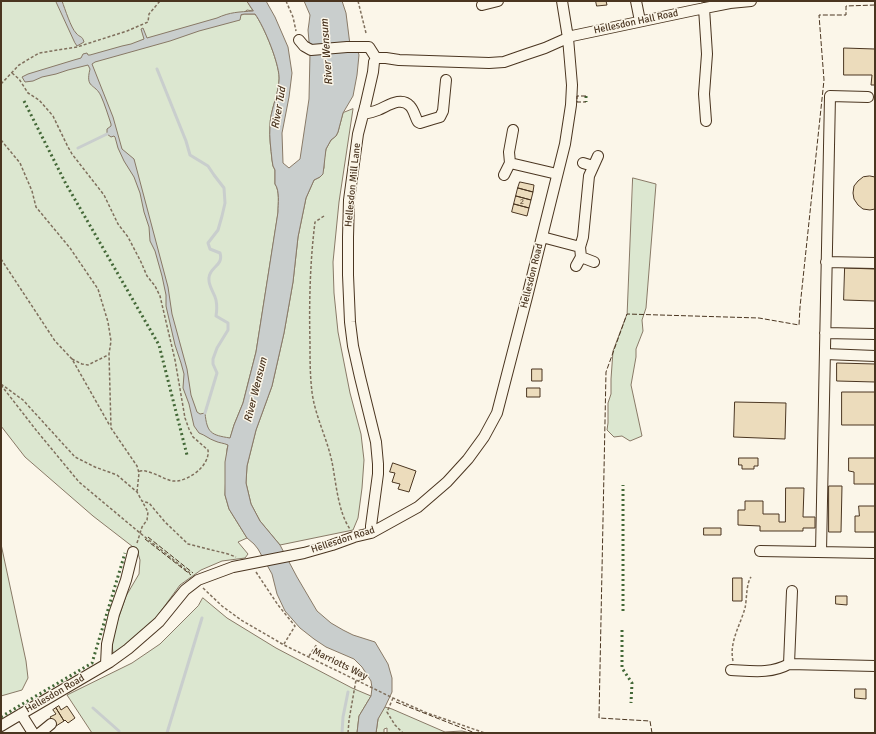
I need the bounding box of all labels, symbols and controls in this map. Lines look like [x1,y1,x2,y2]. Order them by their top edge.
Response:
street label: Hellesdon Hall Road [593,7,679,37]
water label: River Wensum [318,18,336,86]
water label: River Tud [269,86,289,130]
street label: Hellesdon Mill Lane [343,142,363,228]
house number: 2 [520,197,524,207]
street label: Hellesdon Road [518,242,546,310]
water label: River Wensum [242,356,270,424]
street label: Hellesdon Road [310,524,376,556]
street label: Marriotts Way [310,645,370,683]
street label: Hellesdon Road [23,672,87,716]

